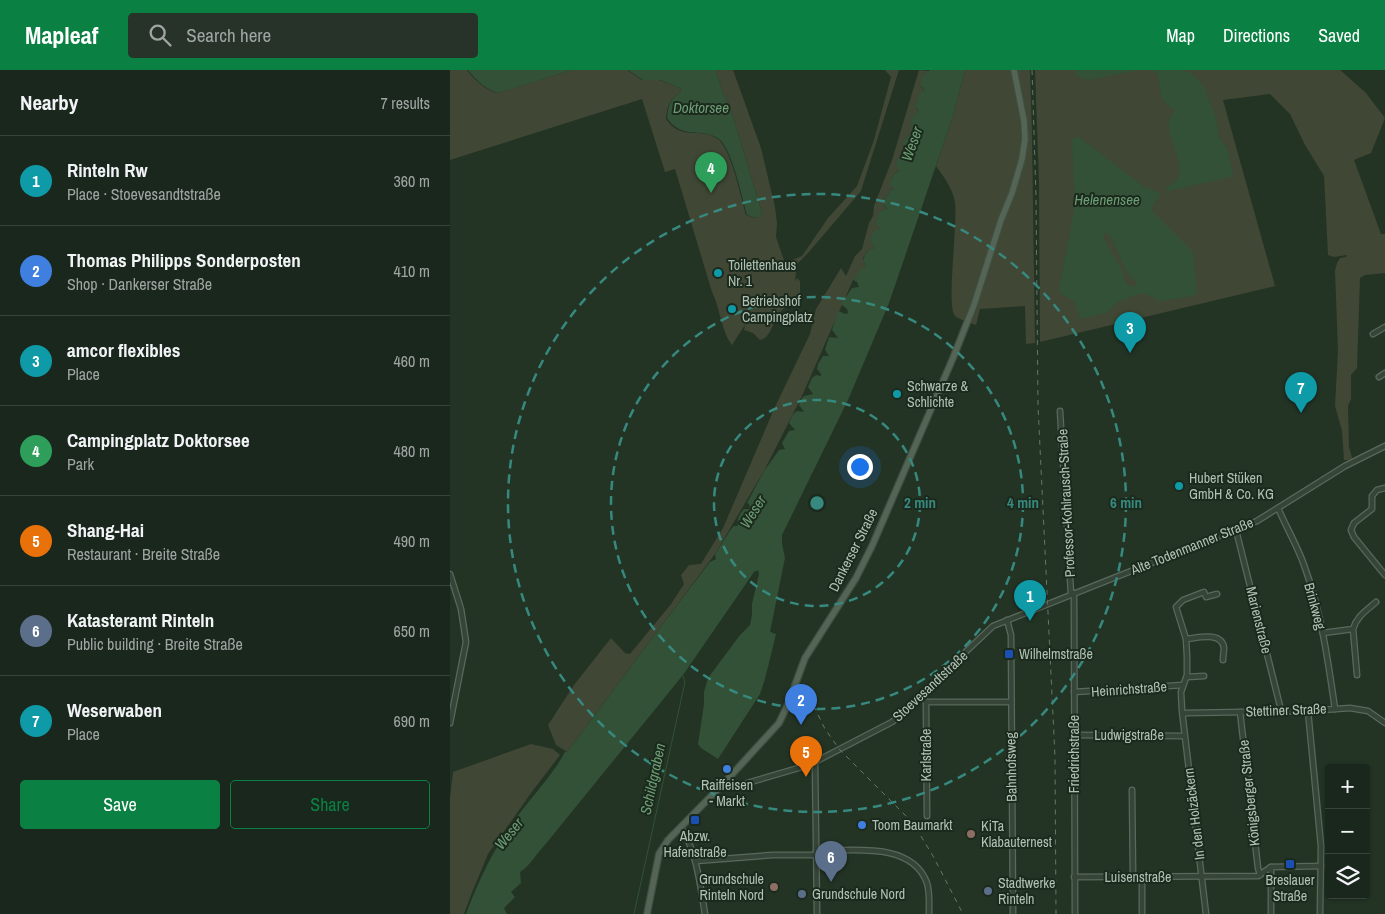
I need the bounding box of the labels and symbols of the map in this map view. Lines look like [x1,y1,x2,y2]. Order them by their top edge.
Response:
water label: Doktorsee [673,97,729,118]
water label: Weser [896,123,928,164]
pin: 4 [695,152,727,193]
water label: Helenensee [1074,189,1140,210]
place label: Toilettenhaus Nr. 1 [728,256,797,290]
marker: Toilettenhaus Nr. 1 [712,267,724,279]
place label: Betriebshof Campingplatz [742,292,813,326]
marker: Betriebshof Campingplatz [726,303,738,315]
pin: 3 [1114,312,1146,353]
pin: 7 [1285,372,1317,413]
place label: Schwarze & Schlichte [907,377,969,411]
marker: Schwarze & Schlichte [891,388,903,400]
street label: Professor-Kohlrausch-Straße [1053,428,1079,578]
your location [847,454,873,480]
place label: Hubert Stüken GmbH & Co. KG [1189,469,1274,503]
marker: Hubert Stüken GmbH & Co. KG [1173,480,1185,492]
water label: Weser [734,490,771,532]
text: 2 min [904,492,936,513]
text: 4 min [1007,492,1039,513]
text: 6 min [1110,492,1142,513]
centre of rings [808,494,826,512]
street label: Dankerser Straße [824,506,882,594]
street label: Alte Todenmanner Straße [1127,513,1256,579]
pin: 1 [1014,580,1046,621]
street label: Brinkweg [1300,581,1330,632]
street label: Marienstraße [1242,585,1276,655]
place label: Wilhelmstraße [1019,645,1093,663]
street label: Stoevesandtstraße [889,647,971,725]
marker: Wilhelmstraße [1003,648,1015,660]
street label: Heinrichstraße [1091,677,1167,701]
pin: 2 [785,684,817,725]
street label: Stettiner Straße [1245,700,1327,720]
street label: Friedrichstraße [1065,715,1083,793]
street label: Ludwigstraße [1094,726,1164,744]
street label: Karlstraße [917,729,935,781]
street label: Bahnhofsweg [1001,731,1021,802]
pin: 5 [790,736,822,777]
street label: Königsberger Straße [1234,739,1264,847]
water label: Schildgraben [635,741,670,817]
marker: Raiffeisen - Markt [721,763,733,775]
street label: In den Holzäckern [1179,767,1209,861]
place label: Raiffeisen - Markt [701,776,753,810]
water label: Weser [489,813,528,854]
marker: Abzw. Hafenstraße [689,814,701,826]
place label: Toom Baumarkt [872,816,952,834]
place label: KiTa Klabauternest [981,817,1052,851]
marker: Toom Baumarkt [856,819,868,831]
place label: Abzw. Hafenstraße [663,827,727,861]
marker: KiTa Klabauternest [965,828,977,840]
pin: 6 [815,841,847,882]
marker: Breslauer Straße [1284,858,1296,870]
street label: Luisenstraße [1104,868,1172,886]
place label: Grundschule Rinteln Nord [699,870,764,904]
place label: Breslauer Straße [1265,871,1315,905]
place label: Stadtwerke Rinteln [998,874,1055,908]
marker: Grundschule Rinteln Nord [768,881,780,893]
place label: Grundschule Nord [812,885,905,903]
marker: Stadtwerke Rinteln [982,885,994,897]
marker: Grundschule Nord [796,888,808,900]

